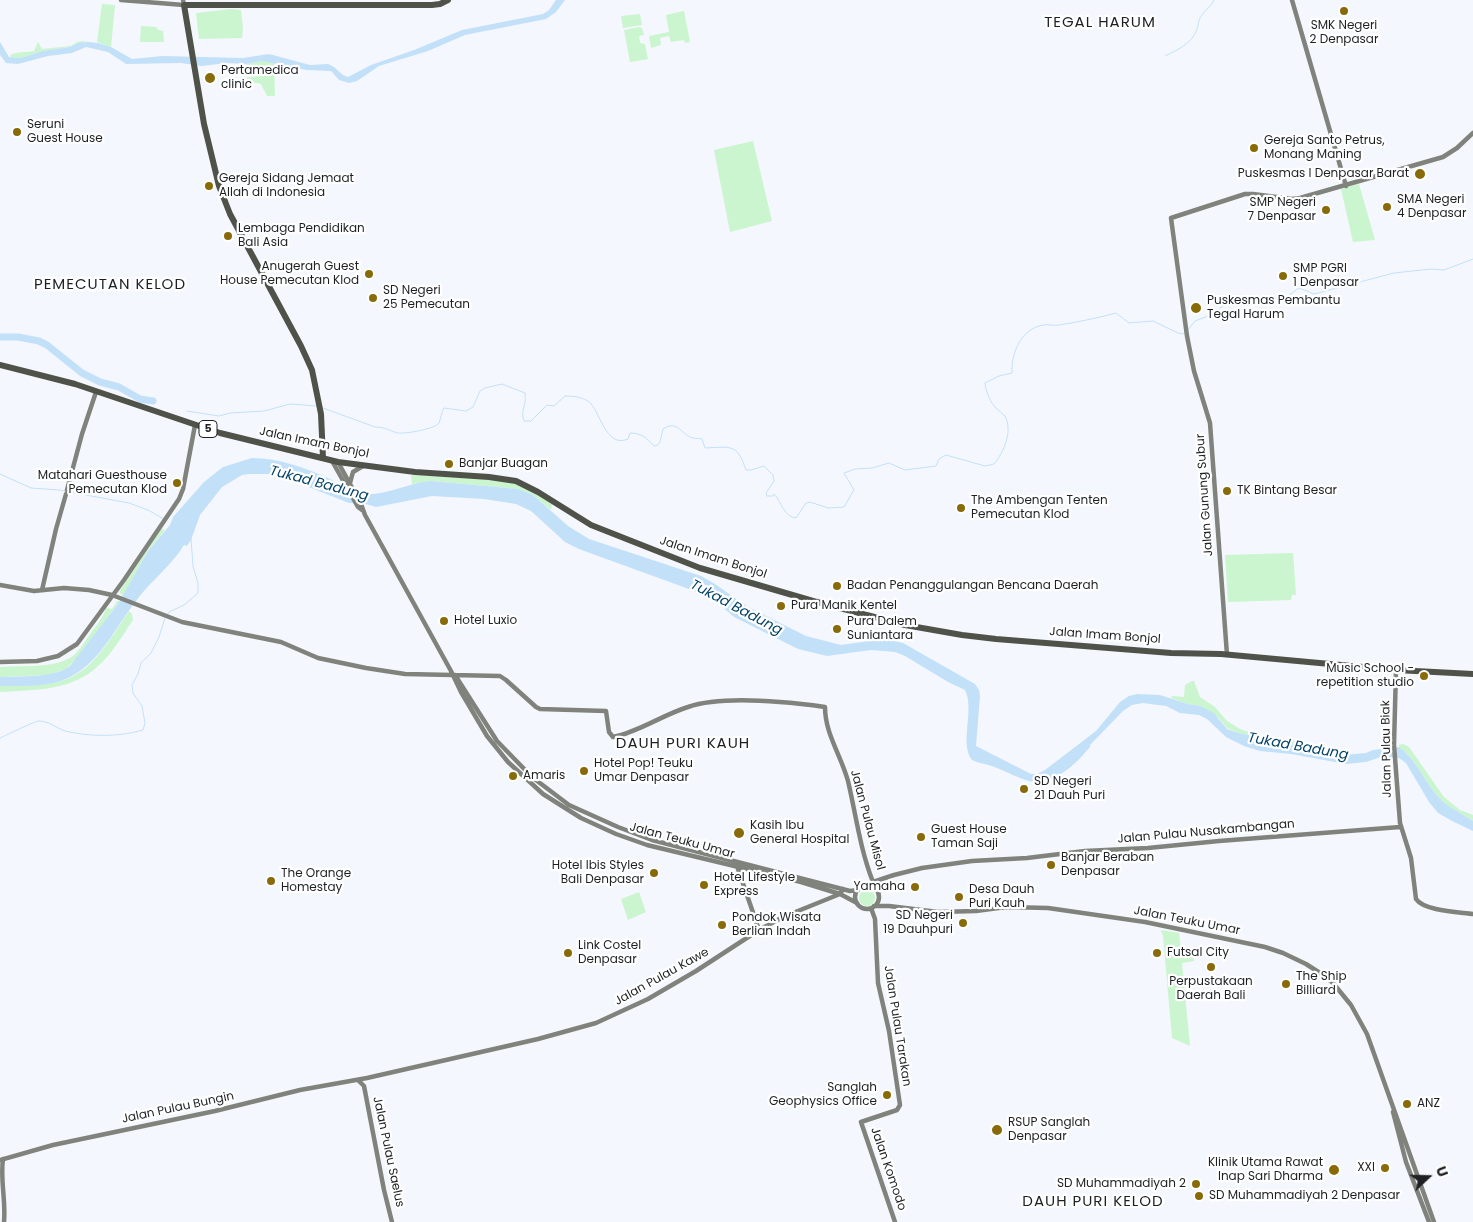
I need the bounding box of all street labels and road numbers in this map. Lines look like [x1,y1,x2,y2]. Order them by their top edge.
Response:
road number: 5 [199,420,217,438]
street label: Jalan Imam Bonjol [258,424,370,462]
street label: Jalan Gunung Subur [1194,433,1216,557]
street label: Jalan Imam Bonjol [658,534,768,582]
street label: Jalan Imam Bonjol [1049,625,1161,647]
street label: Jalan Pulau Biak [1379,700,1395,798]
street label: Jalan Pulau Misol [847,768,887,872]
street label: Jalan Pulau Nusakambangan [1117,817,1295,847]
street label: Jalan Teuku Umar [628,820,736,862]
street label: Jalan Teuku Umar [1133,904,1241,938]
street label: Jalan Pulau Kawe [612,945,712,1009]
street label: Jalan Pulau Tarakan [880,965,914,1087]
street label: Jalan Pulau Bungin [121,1089,235,1127]
street label: Jalan Pulau Saelus [369,1095,407,1209]
street label: Jalan Komodo [867,1125,909,1213]

